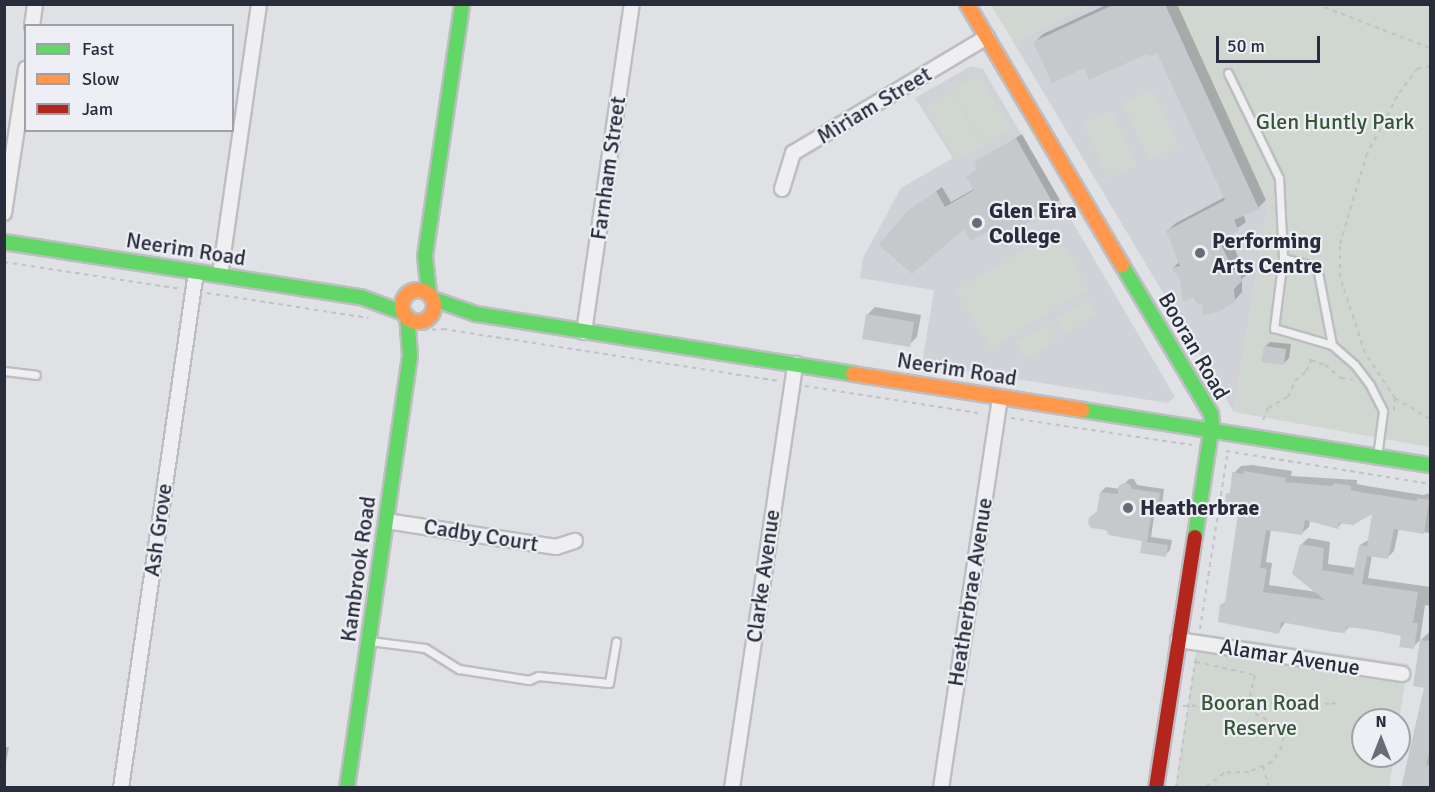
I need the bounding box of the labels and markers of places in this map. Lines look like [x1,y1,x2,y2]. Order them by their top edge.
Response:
place label: Glen Eira College [989,197,1077,248]
marker: Glen Eira College [970,216,984,230]
place label: Performing Arts Centre [1212,227,1322,278]
marker: Performing Arts Centre [1193,246,1207,260]
place label: Heatherbrae [1140,495,1259,521]
marker: Heatherbrae [1121,501,1135,515]

